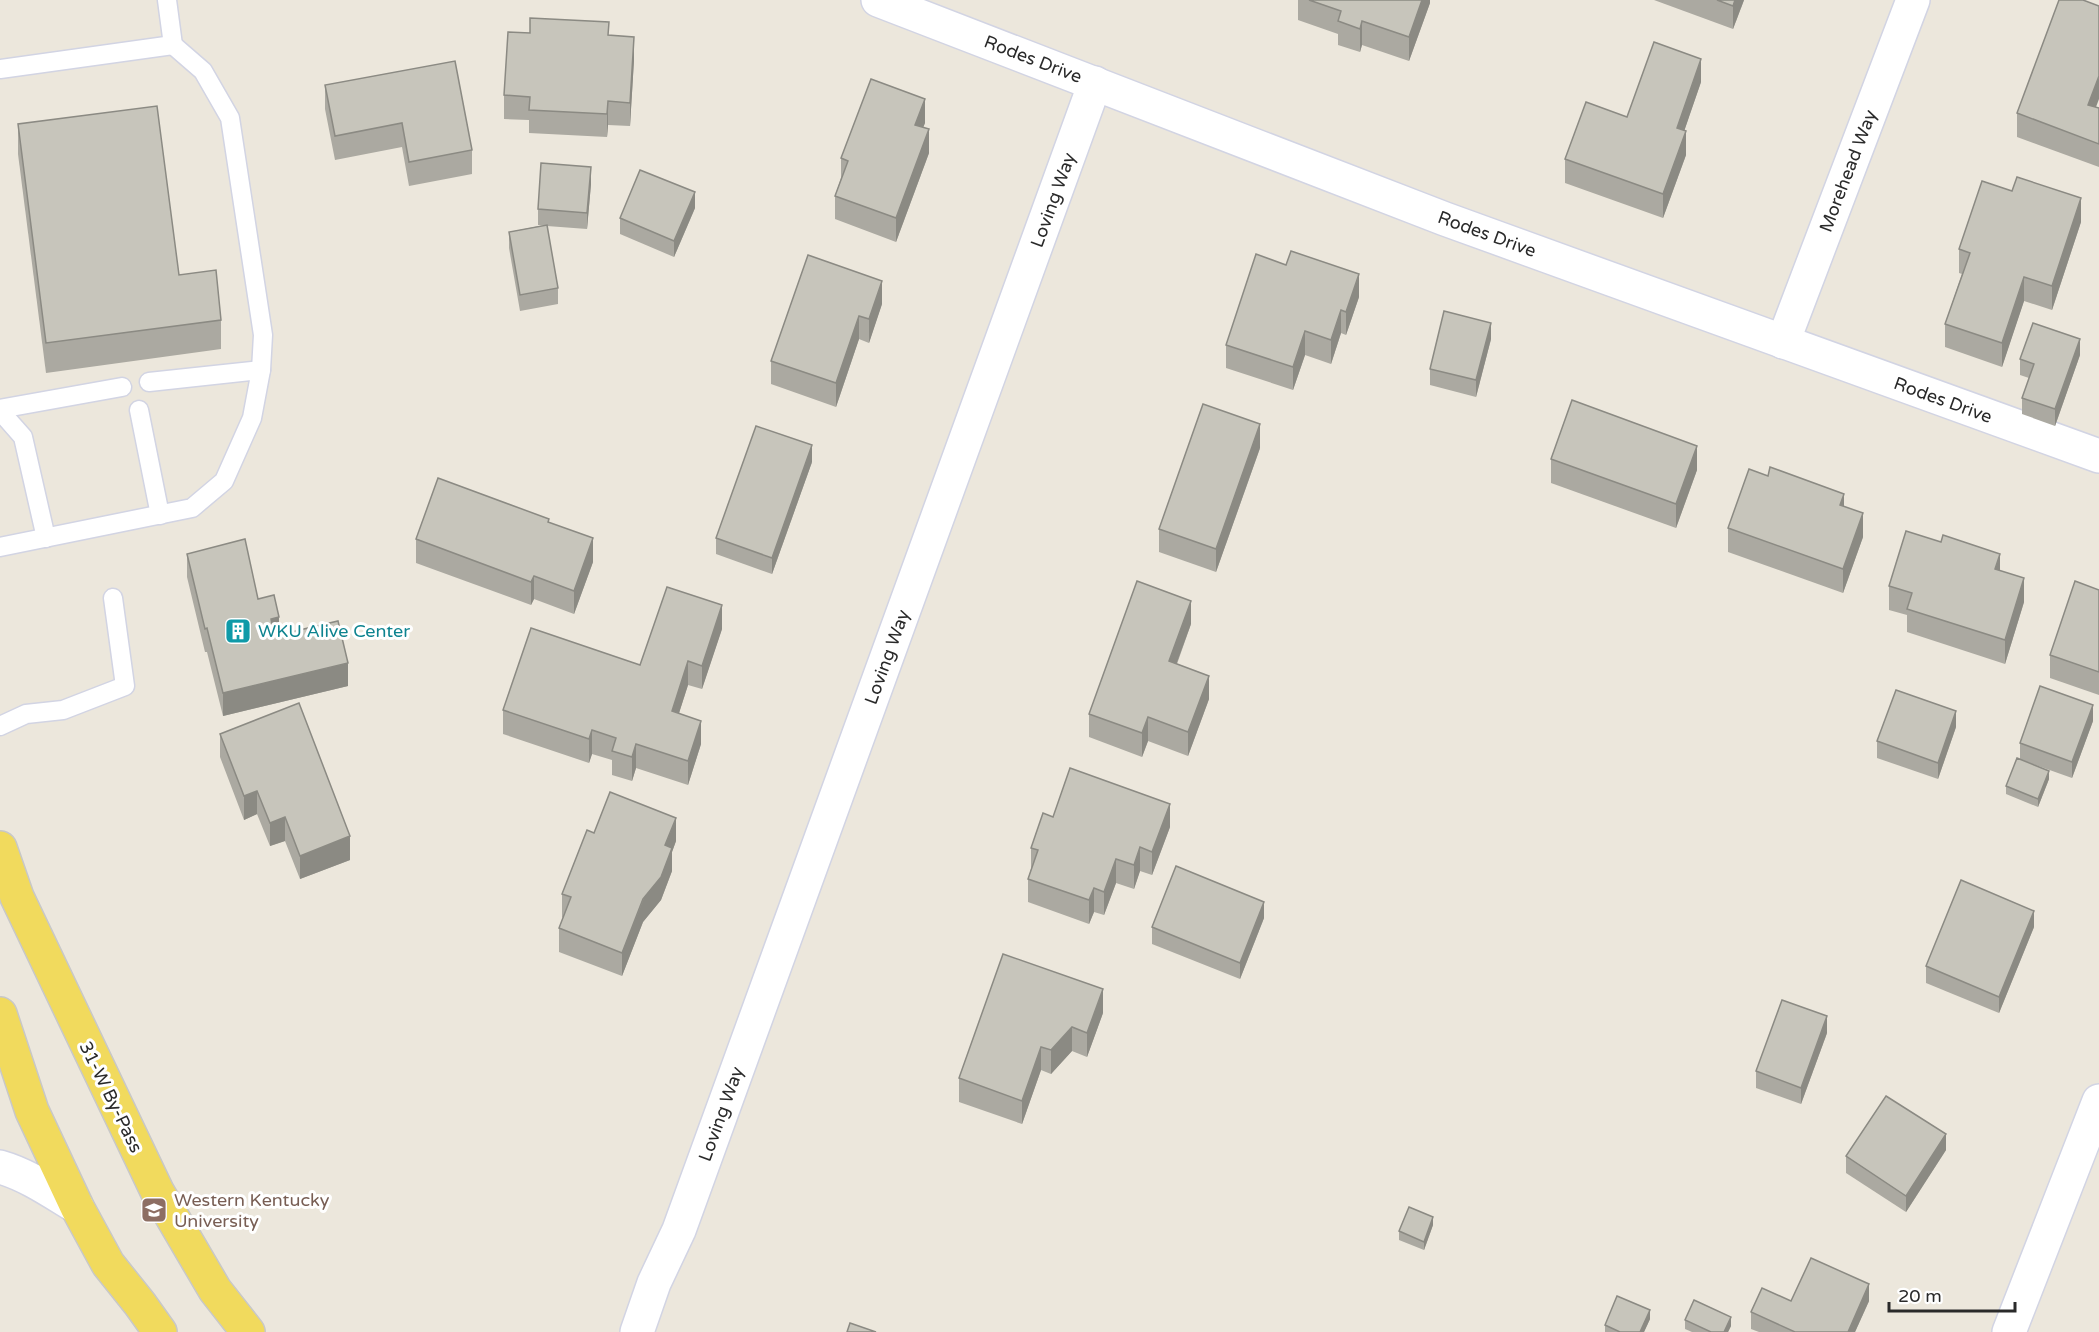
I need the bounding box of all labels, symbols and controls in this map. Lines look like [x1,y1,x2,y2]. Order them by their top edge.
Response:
street label: Rodes Drive [981,30,1085,88]
street label: Morehead Way [1815,106,1882,235]
street label: Loving Way [1026,149,1080,250]
street label: Rodes Drive [1435,206,1539,262]
street label: Rodes Drive [1891,372,1995,428]
street label: Loving Way [860,606,914,707]
building icon: WKU Alive Center [223,616,253,646]
place label: WKU Alive Center [258,620,410,642]
street label: 31-W By-Pass [75,1038,147,1156]
street label: Loving Way [694,1063,748,1164]
place label: Western Kentucky University [174,1189,330,1232]
school or university icon: Western Kentucky University [139,1195,169,1225]
scale bar [1889,1275,2015,1313]
text: 20 m [1898,1285,1942,1307]

